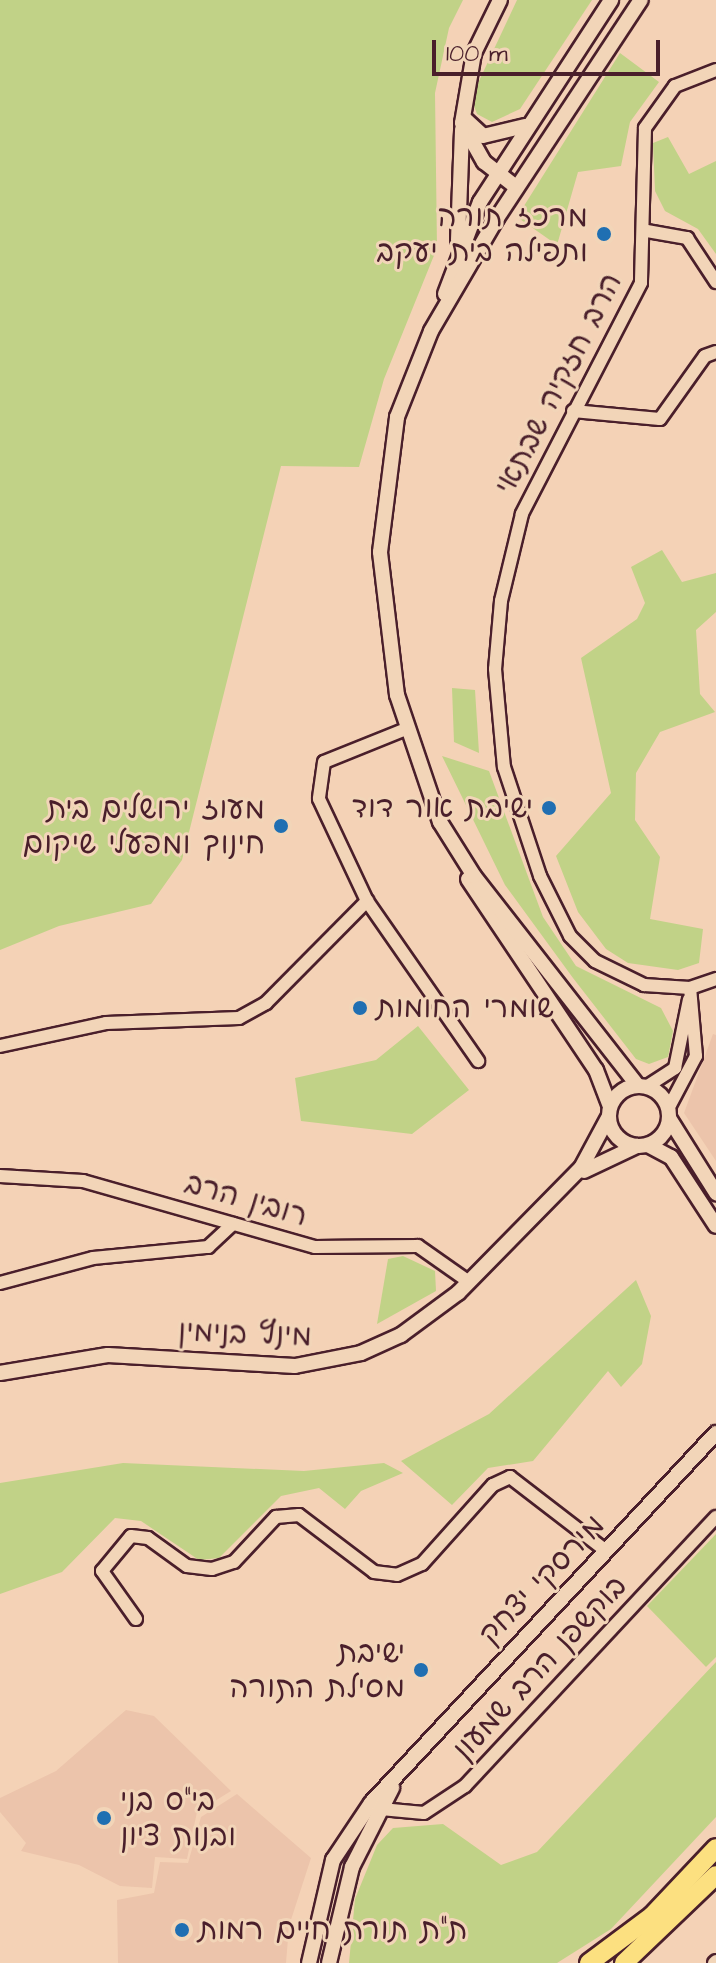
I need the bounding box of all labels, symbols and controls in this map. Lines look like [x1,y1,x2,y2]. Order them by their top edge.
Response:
scale bar [436,24,664,74]
text: 100 m [446,37,508,71]
place label: מרכז תורה ותפילה בית יעקב [376,199,588,270]
marker: מרכז תורה ותפילה בית יעקב [595,225,613,243]
street label: הרב חזקיה שבתאי [488,267,630,501]
place label: ישיבת אור דוד [351,790,533,826]
place label: מעוז ירושלים בית חינוך ומפעלי שיקום [23,791,265,862]
marker: ישיבת אור דוד [540,799,558,817]
marker: מעוז ירושלים בית חינוך ומפעלי שיקום [272,817,290,835]
place label: שומרי החומות [376,990,554,1026]
marker: שומרי החומות [351,999,369,1017]
street label: רובין הרב [181,1165,311,1235]
street label: מינץ בנימין [177,1314,313,1354]
street label: מירסקי יצחק [471,1508,613,1652]
street label: בוקשפן הרב שמעון [445,1568,635,1768]
place label: ישיבת מסילת התורה [229,1635,405,1706]
marker: ישיבת מסילת התורה [412,1661,430,1679]
place label: בי"ס בני ובנות ציון [120,1783,236,1854]
marker: בי"ס בני ובנות ציון [95,1809,113,1827]
place label: ת"ת תורת חיים רמות [198,1912,468,1948]
marker: ת"ת תורת חיים רמות [173,1921,191,1939]

